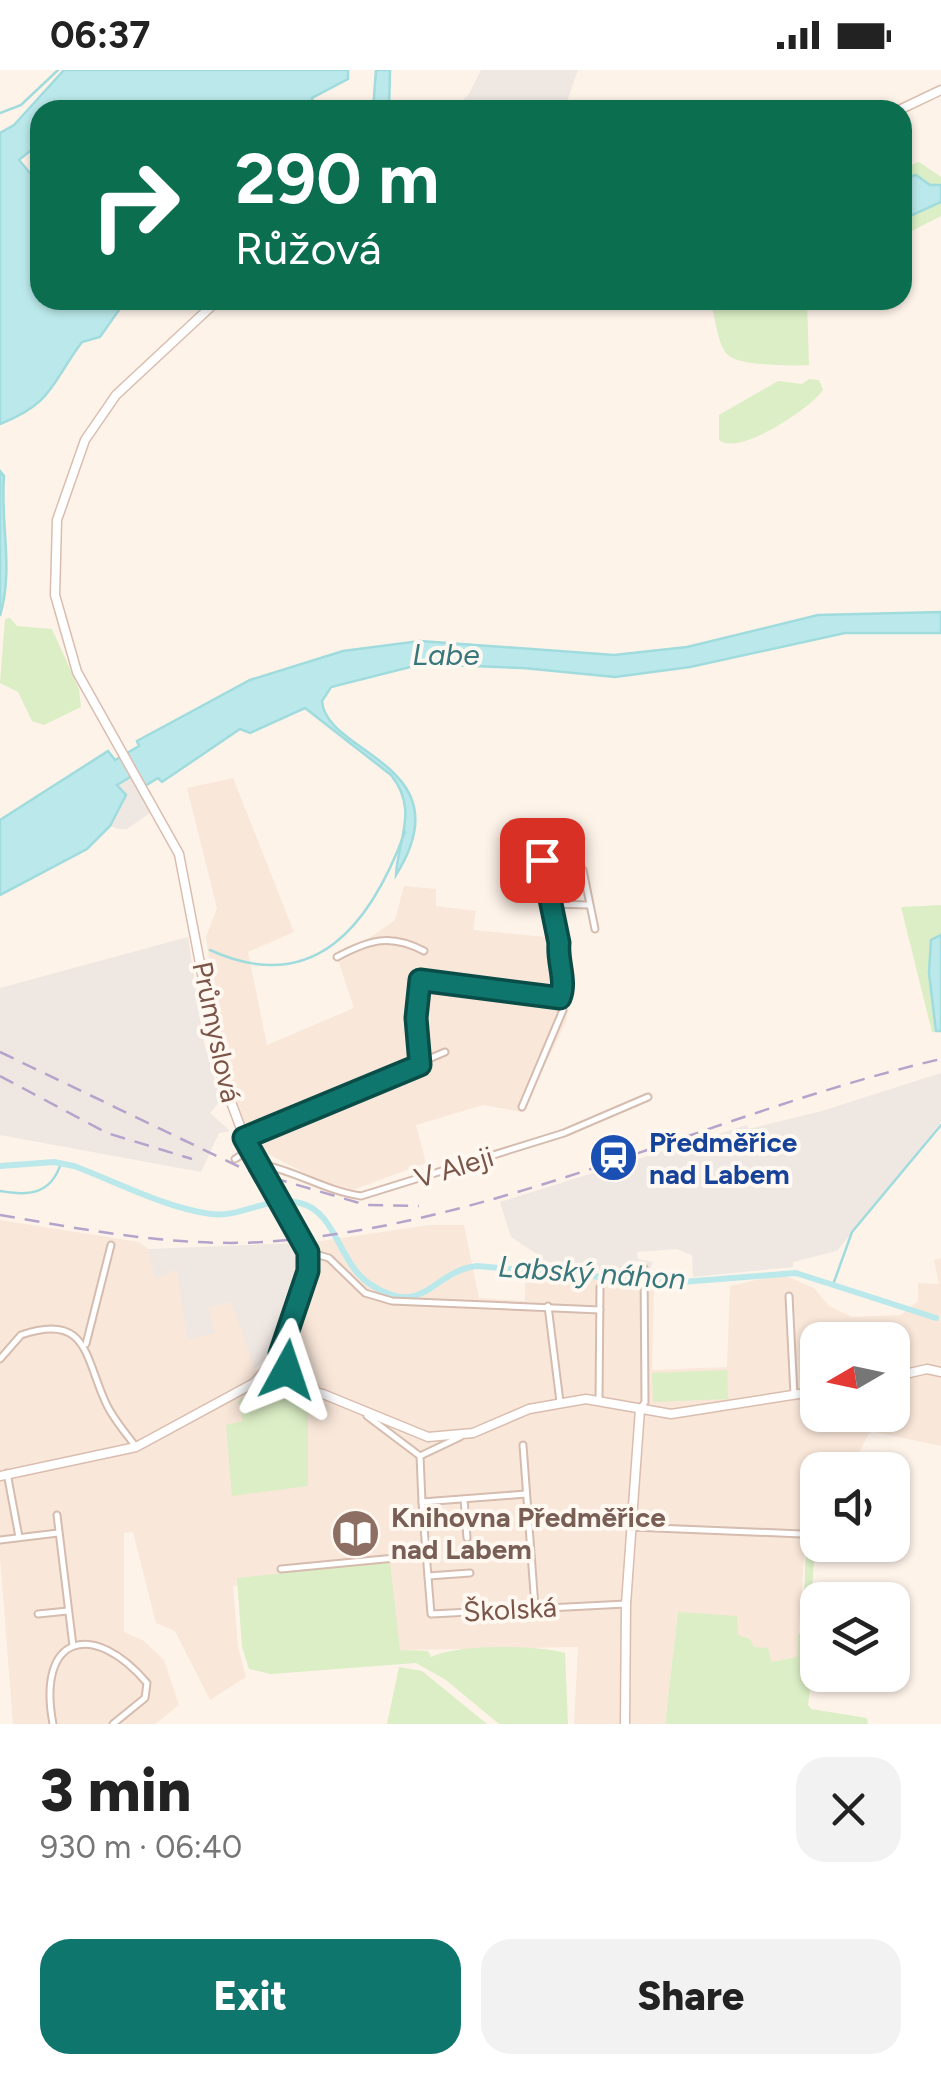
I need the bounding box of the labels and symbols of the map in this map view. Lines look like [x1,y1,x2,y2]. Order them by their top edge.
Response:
water label: Labe [412,636,480,673]
pin [500,818,585,903]
street label: Průmyslová [185,958,249,1106]
place label: Předměřice nad Labem [649,1125,797,1191]
station icon: Předměřice nad Labem [588,1132,640,1184]
street label: V Aleji [410,1139,498,1195]
water label: Labský náhon [497,1247,687,1298]
position arrow [235,1318,339,1422]
north arrow [800,1322,910,1432]
place label: Knihovna Předměřice nad Labem [391,1500,666,1566]
library icon: Knihovna Předměřice nad Labem [330,1507,382,1559]
street label: Školská [462,1590,558,1628]

